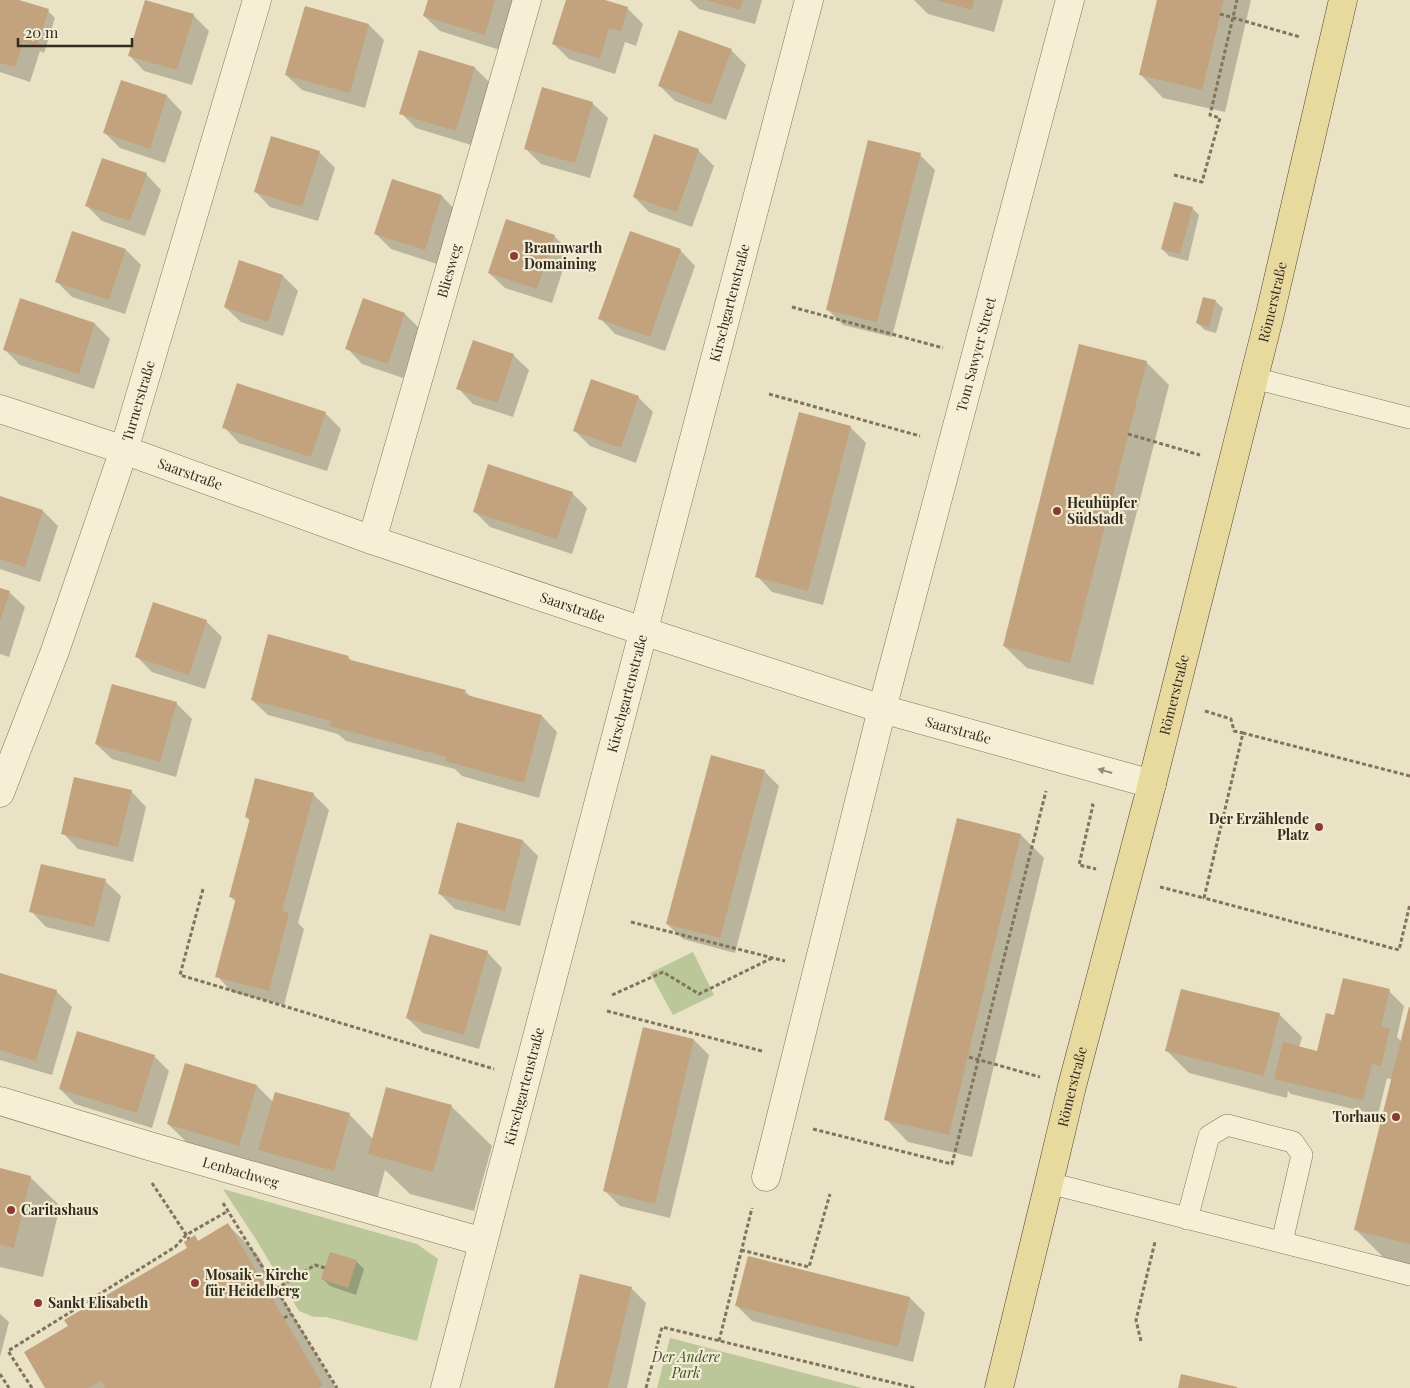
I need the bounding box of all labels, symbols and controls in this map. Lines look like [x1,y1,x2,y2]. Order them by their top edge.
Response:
scale bar [18,15,131,47]
text: 20 m [25,22,59,42]
place label: Braunwarth Domaining [524,238,603,273]
street label: Bliesweg [432,241,466,300]
street label: Kirschgartenstraße [705,241,754,364]
marker: Braunwarth Domaining [508,250,520,262]
street label: Römerstraße [1253,260,1291,344]
street label: Tom Sawyer Street [951,294,1000,414]
street label: Turnerstraße [117,358,159,443]
street label: Saarstraße [155,453,225,494]
place label: Heuhüpfer Südstadt [1067,493,1138,528]
marker: Heuhüpfer Südstadt [1051,505,1063,517]
street label: Saarstraße [538,587,608,627]
street label: Kirschgartenstraße [602,632,651,754]
street label: Römerstraße [1154,653,1193,737]
street label: Saarstraße [923,712,994,748]
one-way arrow [1097,766,1112,774]
place label: Der Erzählende Platz [1209,809,1309,844]
marker: Der Erzählende Platz [1313,821,1325,833]
street label: Kirschgartenstraße [499,1025,548,1147]
street label: Römerstraße [1053,1044,1091,1129]
place label: Torhaus [1332,1107,1386,1126]
marker: Torhaus [1390,1111,1402,1123]
street label: Lenbachweg [200,1152,282,1192]
place label: Caritashaus [21,1200,98,1219]
marker: Caritashaus [5,1204,17,1216]
place label: Mosaik - Kirche für Heidelberg [205,1265,308,1300]
marker: Mosaik - Kirche für Heidelberg [189,1277,201,1289]
place label: Sankt Elisabeth [48,1293,149,1312]
marker: Sankt Elisabeth [32,1297,44,1309]
park label: Der Andere Park [651,1347,720,1382]

